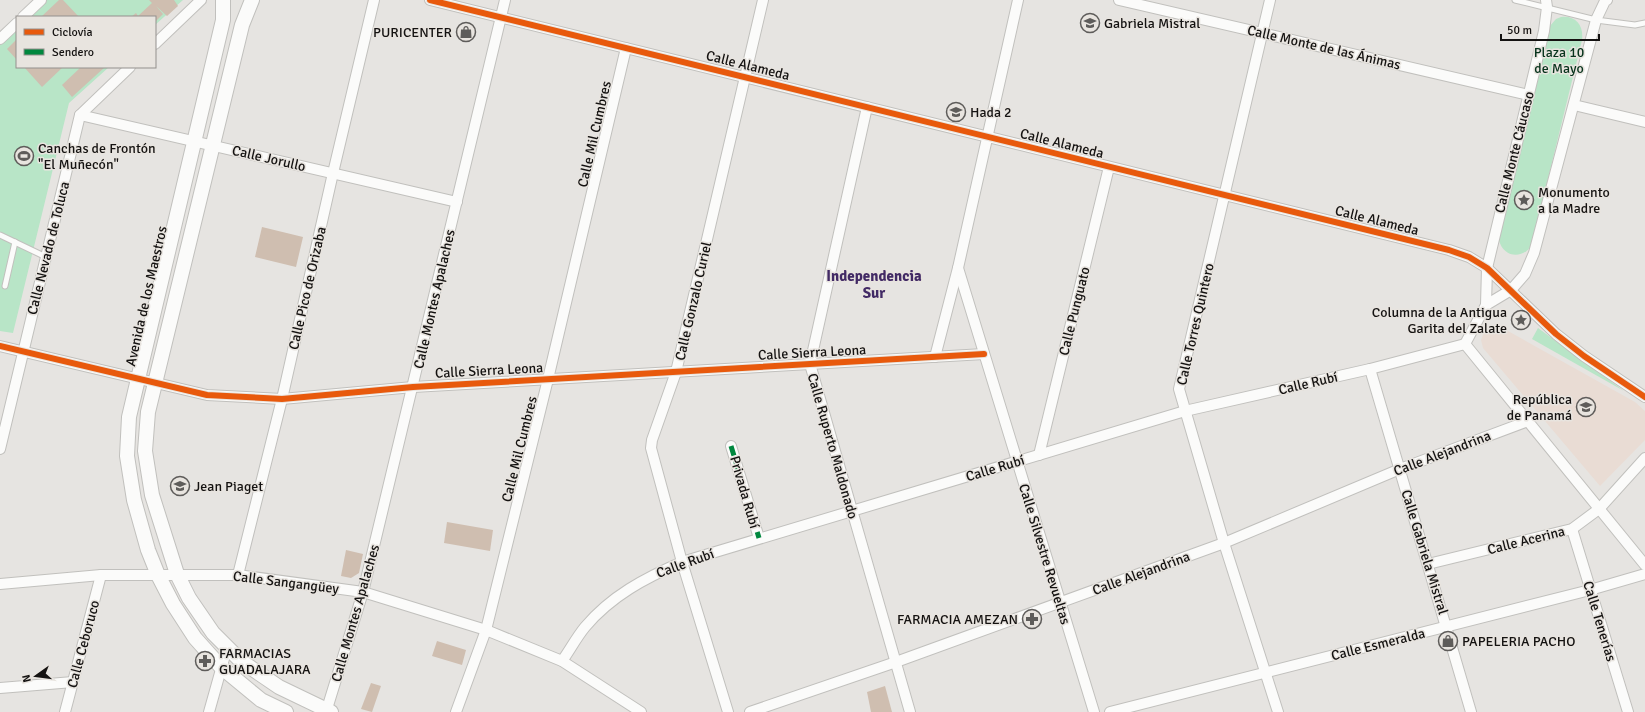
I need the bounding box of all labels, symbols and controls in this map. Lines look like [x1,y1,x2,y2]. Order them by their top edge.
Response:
school or university icon: Gabriela Mistral [1079,12,1101,34]
place label: Gabriela Mistral [1104,15,1200,32]
legend [16,16,156,68]
scale bar [1501,16,1599,42]
shop icon: PURICENTER [455,21,477,43]
street label: Calle Monte de las Ánimas [1246,22,1402,73]
text: 50 m [1507,23,1532,38]
place label: PURICENTER [373,24,452,41]
text: Ciclovía [52,25,93,40]
park label: Plaza 10 de Mayo [1534,44,1584,77]
text: Sendero [52,45,94,60]
street label: Calle Alameda [704,47,792,84]
street label: Calle Mil Cumbres [574,79,615,189]
street label: Calle Monte Cáucaso [1491,90,1538,215]
school or university icon: Hada 2 [945,101,967,123]
place label: Hada 2 [970,104,1012,121]
street label: Calle Alameda [1018,125,1106,162]
place label: Canchas de Frontón "El Muñecón" [38,140,156,173]
street label: Calle Jorullo [230,142,307,175]
sports icon: Canchas de Frontón "El Muñecón" [13,145,35,167]
street label: Calle Nevado de Toluca [24,180,73,317]
place label: Monumento a la Madre [1538,184,1610,217]
place icon: Monumento a la Madre [1513,189,1535,211]
street label: Calle Alameda [1333,202,1421,239]
street label: Avenida de los Maestros [122,224,171,368]
street label: Calle Pico de Orizaba [285,225,330,351]
street label: Calle Montes Apalaches [410,228,459,370]
street label: Calle Gonzalo Curiel [672,240,715,362]
street label: Calle Torres Quintero [1173,261,1218,387]
street label: Calle Punguato [1055,265,1094,357]
district label: Independencia Sur [826,267,922,302]
place label: Columna de la Antigua Garita del Zalate [1372,304,1507,337]
place icon: Columna de la Antigua Garita del Zalate [1510,309,1532,331]
street label: Calle Sierra Leona [757,341,867,364]
street label: Calle Sierra Leona [434,359,544,382]
street label: Calle Rubí [1277,368,1340,399]
street label: Calle Ruperto Maldonado [804,371,861,521]
place label: República de Panamá [1507,391,1572,424]
street label: Calle Mil Cumbres [498,394,541,504]
school or university icon: República de Panamá [1575,396,1597,418]
street label: Calle Alejandrina [1391,427,1493,480]
street label: Calle Rubí [964,451,1027,485]
street label: Privada Rubí [726,454,763,531]
school or university icon: Jean Piaget [169,475,191,497]
place label: Jean Piaget [194,478,263,495]
street label: Calle Silvestre Revueltas [1015,482,1074,627]
street label: Calle Gabriela Mistral [1397,488,1452,617]
street label: Calle Acerina [1486,523,1567,558]
street label: Calle Montes Apalaches [328,542,383,684]
street label: Calle Rubí [654,545,717,582]
street label: Calle Alejandrina [1090,548,1192,599]
street label: Calle Sangangüey [232,568,340,597]
street label: Calle Tenerías [1579,579,1620,663]
street label: Calle Ceboruco [64,598,103,690]
pharmacy icon: FARMACIA AMEZAN [1021,608,1043,630]
place label: FARMACIA AMEZAN [897,611,1018,628]
street label: Calle Esmeralda [1329,625,1427,664]
shop icon: PAPELERIA PACHO [1437,630,1459,652]
place label: PAPELERIA PACHO [1462,633,1575,650]
place label: FARMACIAS GUADALAJARA [219,645,311,678]
pharmacy icon: FARMACIAS GUADALAJARA [194,650,216,672]
north arrow [16,656,56,696]
text: N [20,673,34,684]

